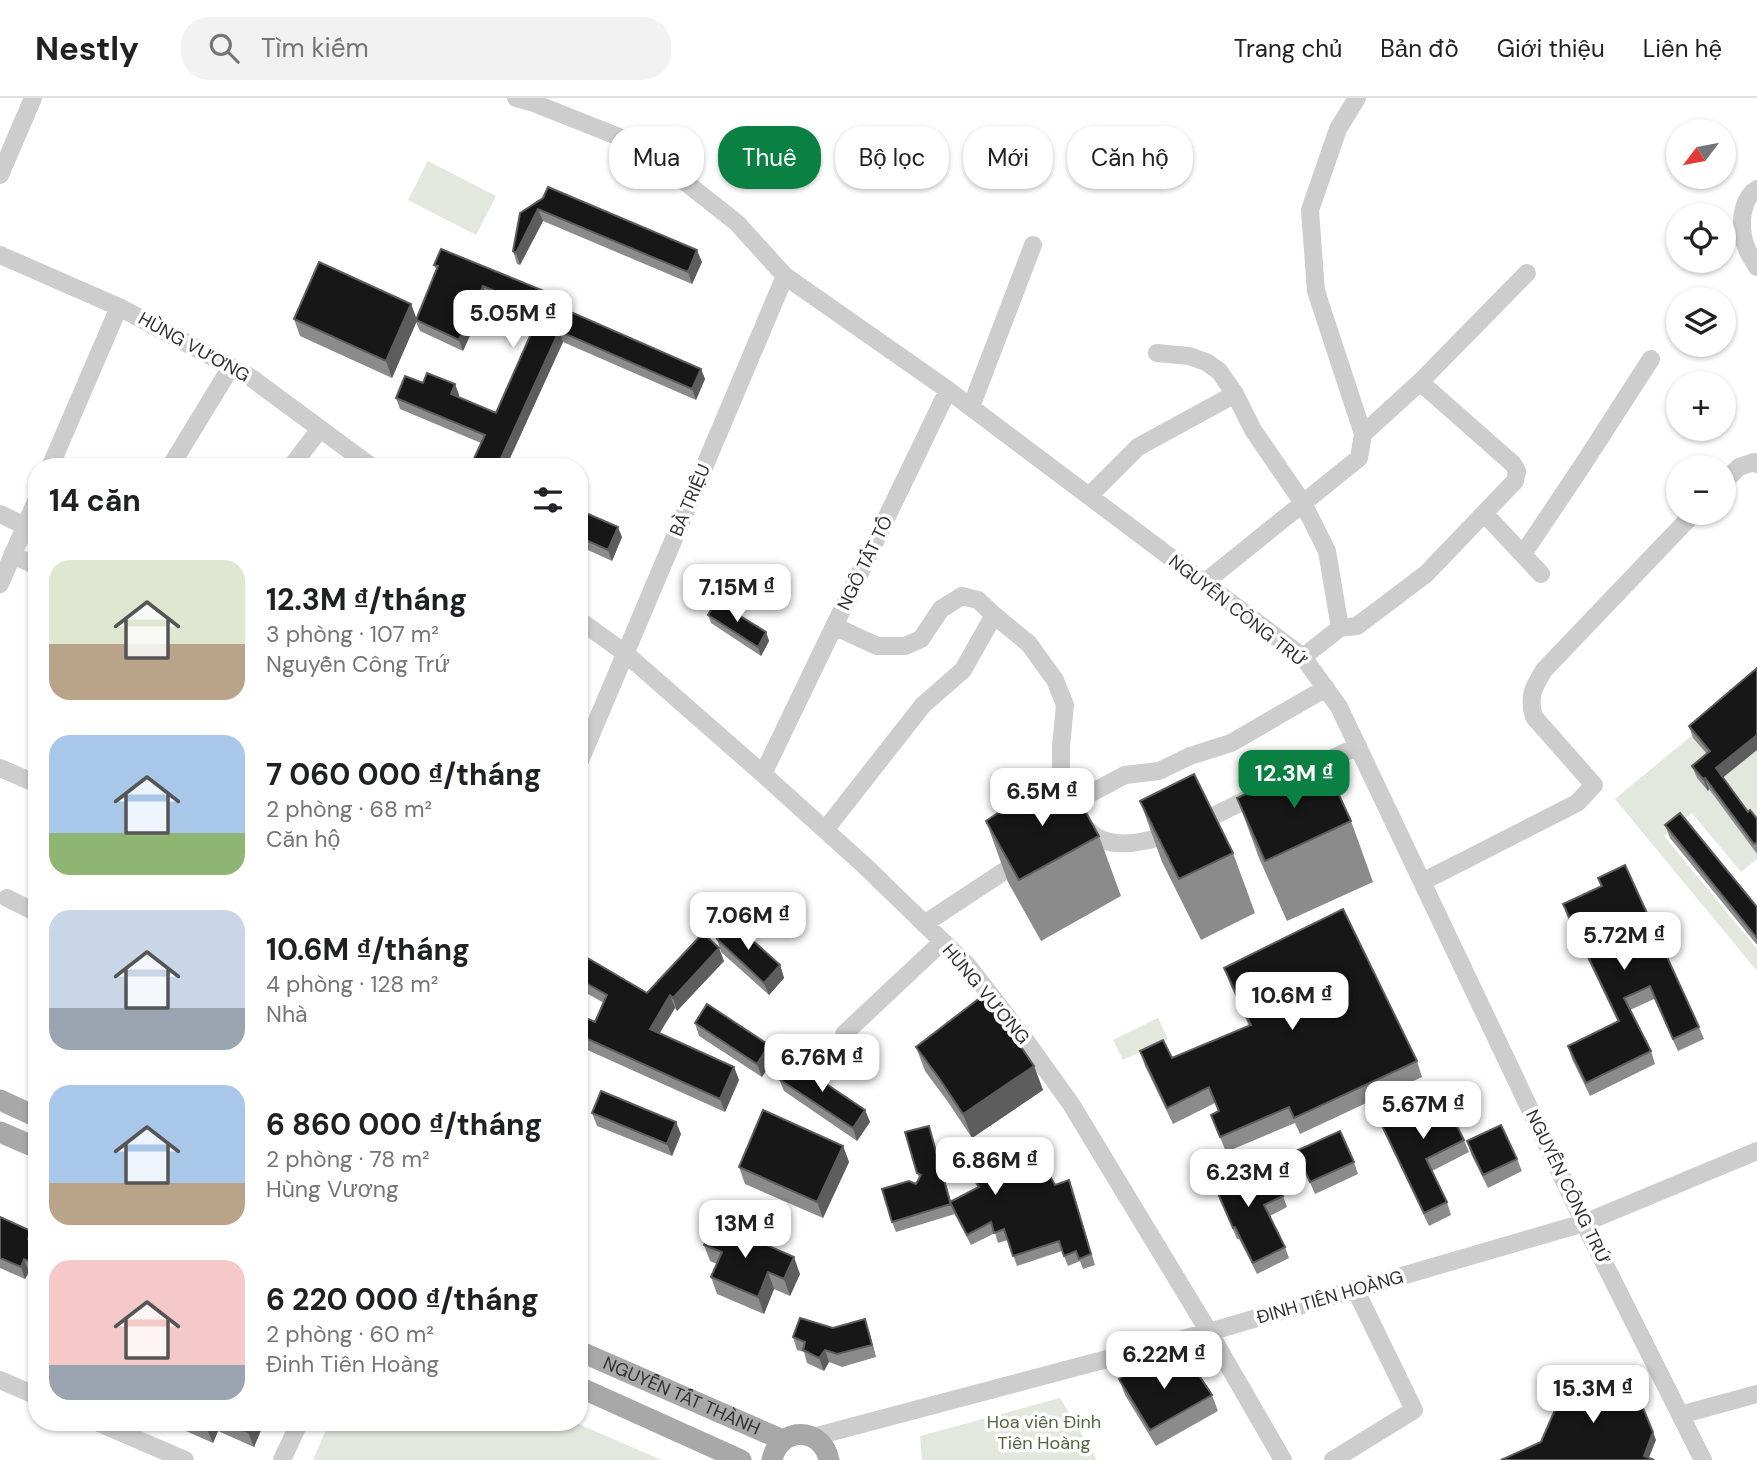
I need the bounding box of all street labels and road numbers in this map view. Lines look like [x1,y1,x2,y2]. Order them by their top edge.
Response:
street label: HÙNG VƯƠNG [134,306,254,388]
street label: BÀ TRIỆU [664,460,716,540]
street label: NGÔ TẤT TỐ [832,512,898,614]
street label: NGUYỄN CÔNG TRỨ [1164,549,1312,673]
street label: HÙNG VƯƠNG [937,939,1035,1049]
street label: NGUYỄN CÔNG TRỨ [1520,1106,1616,1268]
street label: ĐINH TIÊN HOÀNG [1254,1265,1406,1329]
street label: NGUYỄN TẤT THÀNH [599,1351,764,1441]

